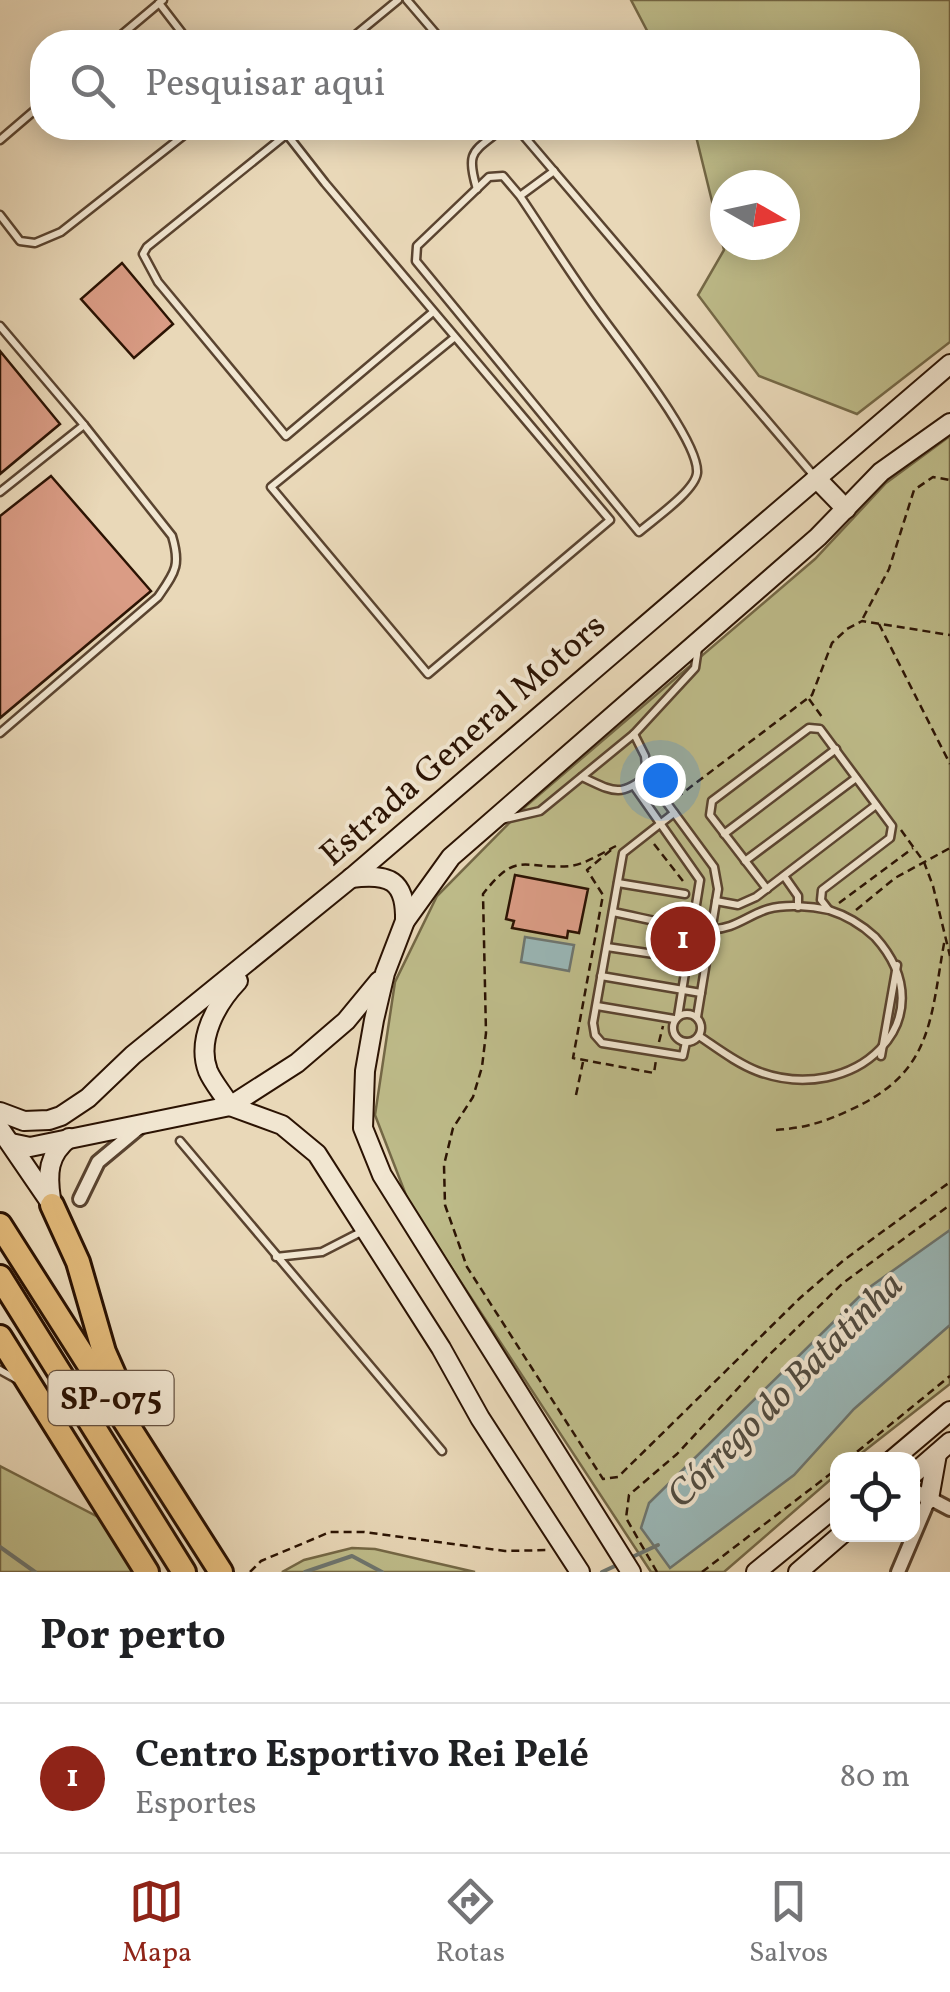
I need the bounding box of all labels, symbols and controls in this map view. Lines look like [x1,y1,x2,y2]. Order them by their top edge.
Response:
search box [30,30,920,140]
icon: search [65,58,120,113]
text: Pesquisar aqui [145,59,385,112]
north arrow [710,170,800,260]
street label: Estrada General Motors [311,604,617,879]
your location [635,755,686,806]
pin: 1 [650,902,716,976]
water label: Córrego do Batatinha [656,1261,917,1522]
road number: SP-075 [48,1371,174,1425]
map controls [830,1452,920,1542]
button: locate [830,1452,920,1542]
text: Por perto [40,1608,226,1667]
text: Centro Esportivo Rei Pelé [135,1730,589,1783]
text: 1 [66,1756,79,1800]
text: 80 m [840,1756,910,1800]
text: Esportes [135,1783,256,1827]
tab: Mapa [122,1874,192,1973]
tab: Rotas [436,1874,505,1973]
tab: Salvos [749,1874,828,1973]

